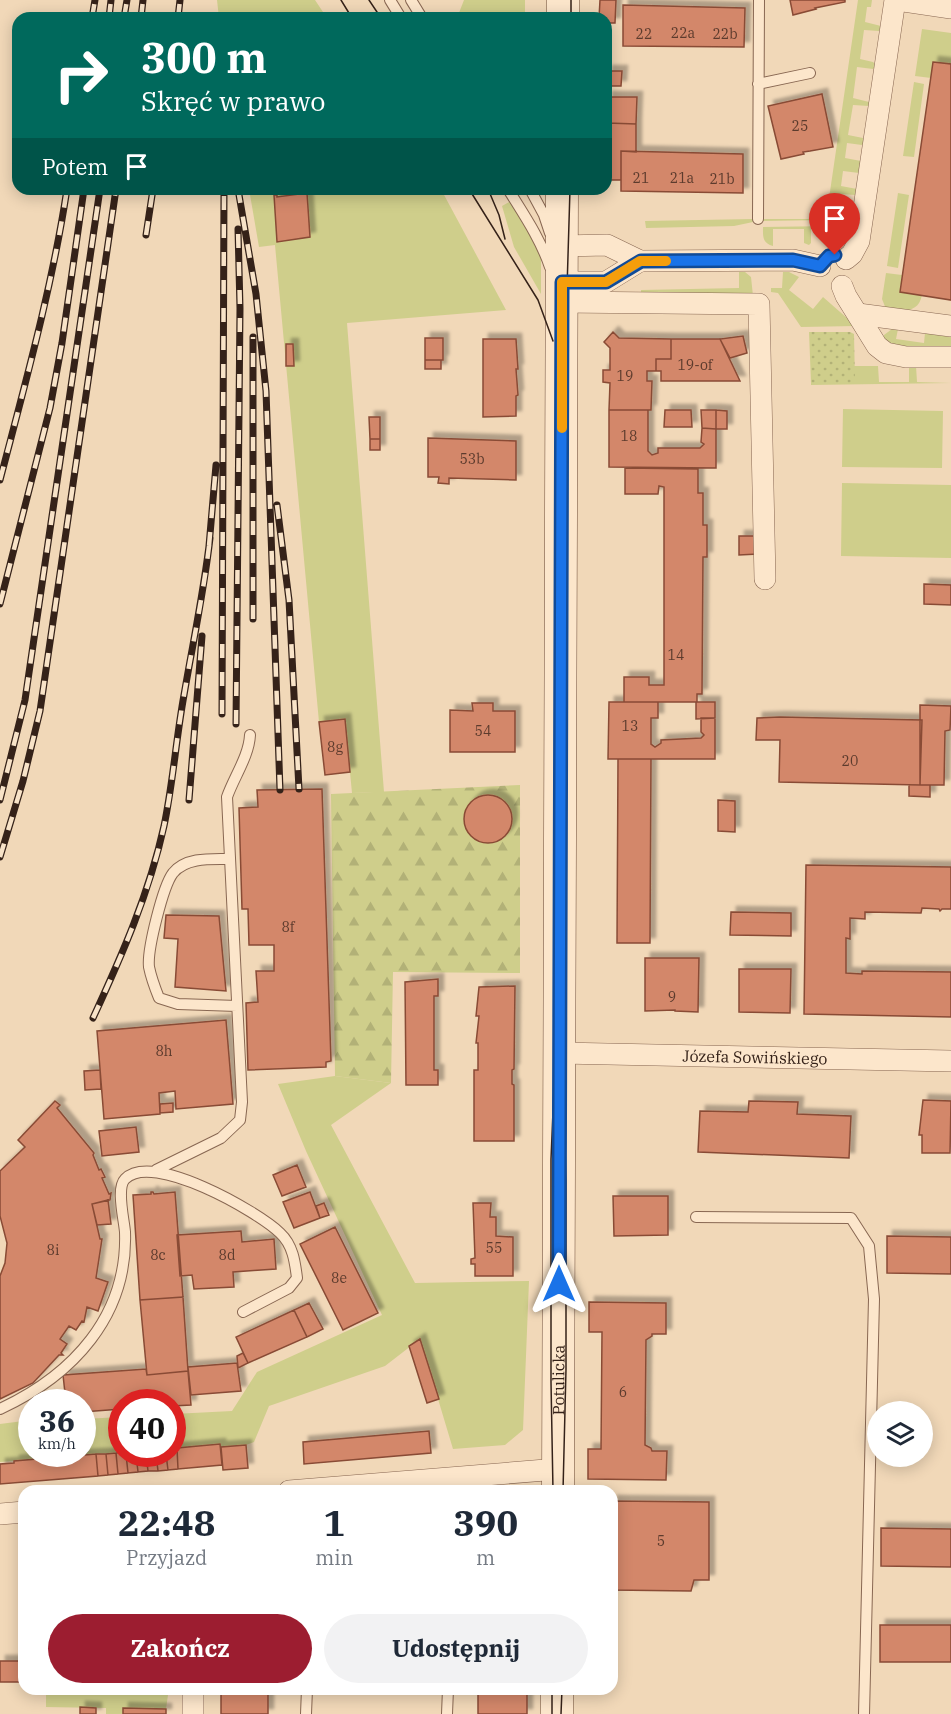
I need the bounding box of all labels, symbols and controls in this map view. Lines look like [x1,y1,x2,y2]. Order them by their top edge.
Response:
house number: 22a [671,24,696,42]
house number: 22 [636,25,652,43]
house number: 22b [712,25,738,43]
text: 300 m [141,30,267,85]
icon: right [42,36,120,114]
text: Skręć w prawo [141,83,326,118]
house number: 25 [792,117,808,135]
icon: arrive [120,150,153,183]
text: Potem [42,152,108,181]
house number: 21 [633,169,649,187]
house number: 21a [670,169,695,187]
house number: 21b [709,170,735,188]
pin [809,193,860,255]
icon: arrive [818,202,851,235]
house number: 19-of [677,356,714,374]
house number: 19 [617,367,633,385]
house number: 18 [621,427,637,445]
house number: 53b [459,450,485,468]
house number: 14 [668,646,684,664]
house number: 13 [622,717,638,735]
house number: 54 [475,722,491,740]
house number: 8g [327,738,343,756]
house number: 20 [842,752,858,770]
house number: 8f [281,918,296,936]
house number: 9 [668,988,676,1006]
house number: 8h [155,1042,173,1060]
street label: Józefa Sowińskiego [682,1046,828,1068]
house number: 55 [486,1239,502,1257]
house number: 8i [47,1241,59,1259]
house number: 8c [150,1246,166,1264]
house number: 8d [219,1246,236,1264]
position arrow [527,1252,591,1316]
house number: 8e [331,1269,347,1287]
street label: Potulicka [548,1344,568,1415]
house number: 6 [619,1383,627,1401]
speed limit sign: 40 [108,1389,186,1467]
text: 36 [39,1401,75,1440]
map controls [867,1401,933,1467]
button: layers [867,1401,933,1467]
text: km/h [38,1434,76,1453]
text: 22:48 [118,1499,215,1546]
text: 1 [323,1499,345,1546]
text: 390 [453,1499,518,1546]
house number: 5 [657,1532,665,1550]
text: Przyjazd [126,1544,207,1571]
text: min [315,1544,353,1571]
text: m [476,1544,495,1571]
button: Zakończ [48,1614,312,1683]
button: Udostępnij [324,1614,588,1683]

